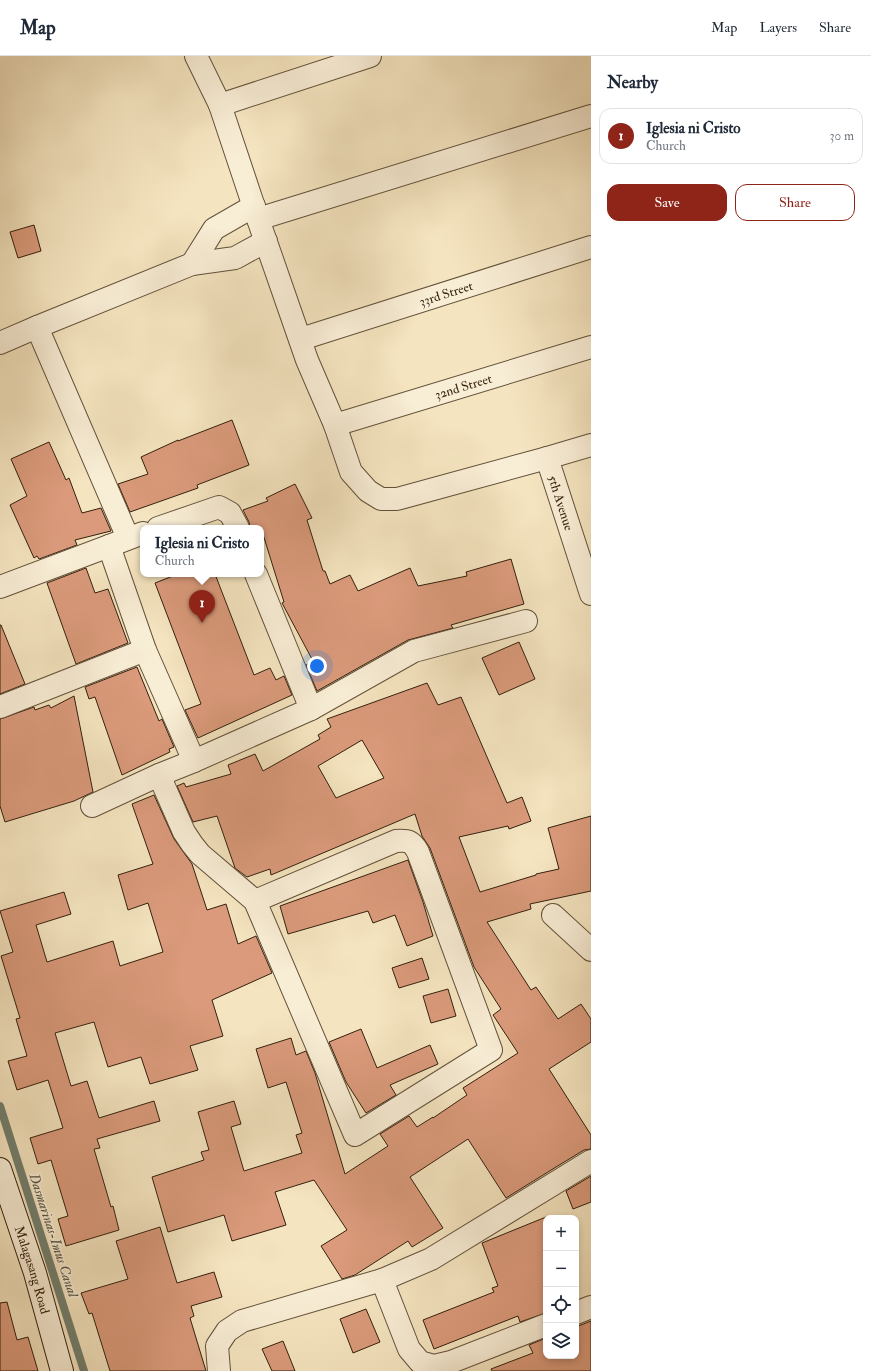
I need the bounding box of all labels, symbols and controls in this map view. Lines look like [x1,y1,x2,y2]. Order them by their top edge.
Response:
text: Map [20,16,56,40]
text: Map [711,19,737,36]
text: Layers [759,19,797,36]
text: Share [819,19,851,36]
text: Nearby [607,72,658,93]
text: Iglesia ni Cristo [646,119,740,138]
text: 1 [619,128,623,144]
text: 30 m [830,128,854,144]
text: Church [646,138,686,154]
button: Save [607,184,727,221]
button: Share [735,184,855,221]
street label: 33rd Street [417,278,475,310]
street label: 32nd Street [433,371,494,403]
street label: 5th Avenue [544,473,577,533]
popup [140,525,264,577]
text: Iglesia ni Cristo [155,534,249,553]
text: Church [155,553,195,569]
pin: 1 [189,590,215,623]
your location [307,656,327,676]
water label: Dasmarinas-Imus Canal [25,1170,82,1301]
map controls [543,1215,579,1359]
button: + [543,1215,579,1251]
street label: Malagasang Road [11,1224,53,1316]
button: − [543,1251,579,1287]
button: locate [543,1287,579,1323]
button: layers [543,1323,579,1359]

